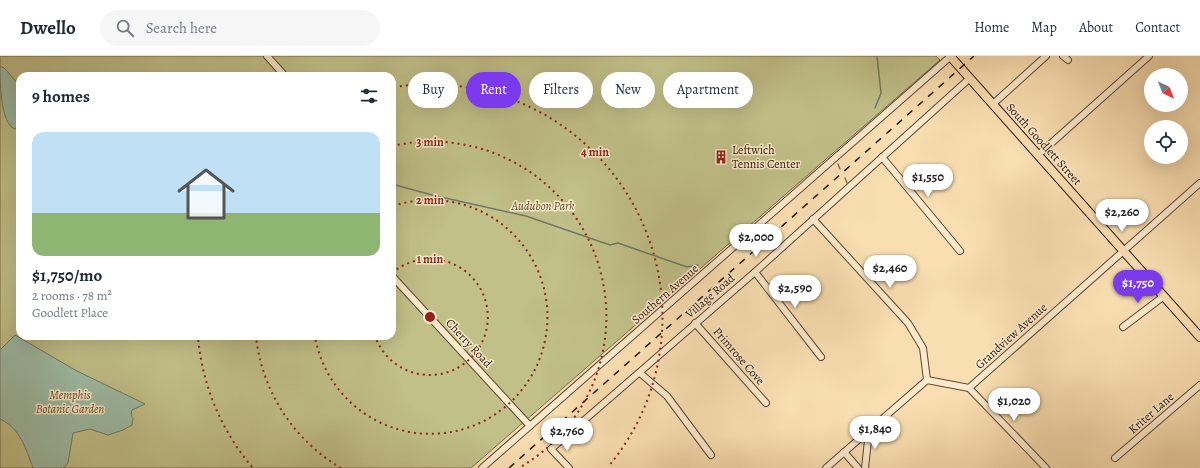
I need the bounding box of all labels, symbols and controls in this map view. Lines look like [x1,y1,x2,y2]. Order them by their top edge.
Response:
search box [100,10,380,46]
text: Dwello [20,15,76,41]
icon: search [114,17,136,39]
text: Search here [146,18,217,38]
text: Home [974,18,1009,37]
text: Map [1031,18,1057,37]
text: About [1079,18,1113,37]
text: Contact [1135,18,1180,37]
north arrow [1144,68,1188,112]
map controls [1144,68,1188,164]
chip: Buy [408,72,458,108]
chip: Rent [466,72,521,108]
chip: Filters [529,72,593,108]
chip: New [601,72,655,108]
chip: Apartment [663,72,753,108]
text: 9 homes [32,85,90,108]
icon: filters [358,85,380,107]
street label: South Goodlett Street [1003,99,1085,189]
button: locate [1144,120,1188,164]
text: 3 min [416,134,444,150]
place label: Leftwich Tennis Center [732,142,801,172]
text: 4 min [581,144,609,160]
building icon: Leftwich Tennis Center [713,149,729,165]
icon: home [170,158,242,230]
pin: $1,550 [895,164,961,198]
text: $1,550 [912,168,944,185]
text: 2 min [416,192,444,208]
park label: Audubon Park [511,198,575,214]
pin: $2,260 [1089,199,1155,233]
text: $2,260 [1105,203,1139,220]
pin: $2,000 [723,224,789,258]
text: $2,000 [738,228,774,245]
text: 1 min [417,251,444,267]
pin: $2,460 [857,255,923,289]
text: $2,460 [873,259,907,276]
street label: Southern Avenue [628,261,702,327]
text: $1,750/mo [32,264,102,287]
street label: Village Road [681,270,738,323]
pin: $1,750 [1105,270,1171,304]
text: $1,750 [1122,274,1154,291]
pin: $2,590 [762,275,828,309]
text: $2,590 [778,279,812,296]
text: 2 rooms · 78 m² [32,287,112,304]
street label: Grandview Avenue [972,299,1050,373]
text: Goodlett Place [32,304,108,321]
centre of rings [423,310,437,324]
street label: Cherry Road [442,315,496,371]
street label: Primrose Cove [710,324,768,388]
park label: Memphis Botanic Garden [36,387,104,417]
pin: $1,020 [981,388,1047,422]
street label: Kriter Lane [1125,389,1177,437]
text: $1,020 [997,392,1031,409]
pin: $1,840 [842,416,908,450]
pin: $2,760 [534,418,600,452]
text: $1,840 [858,420,892,437]
text: $2,760 [550,422,584,439]

